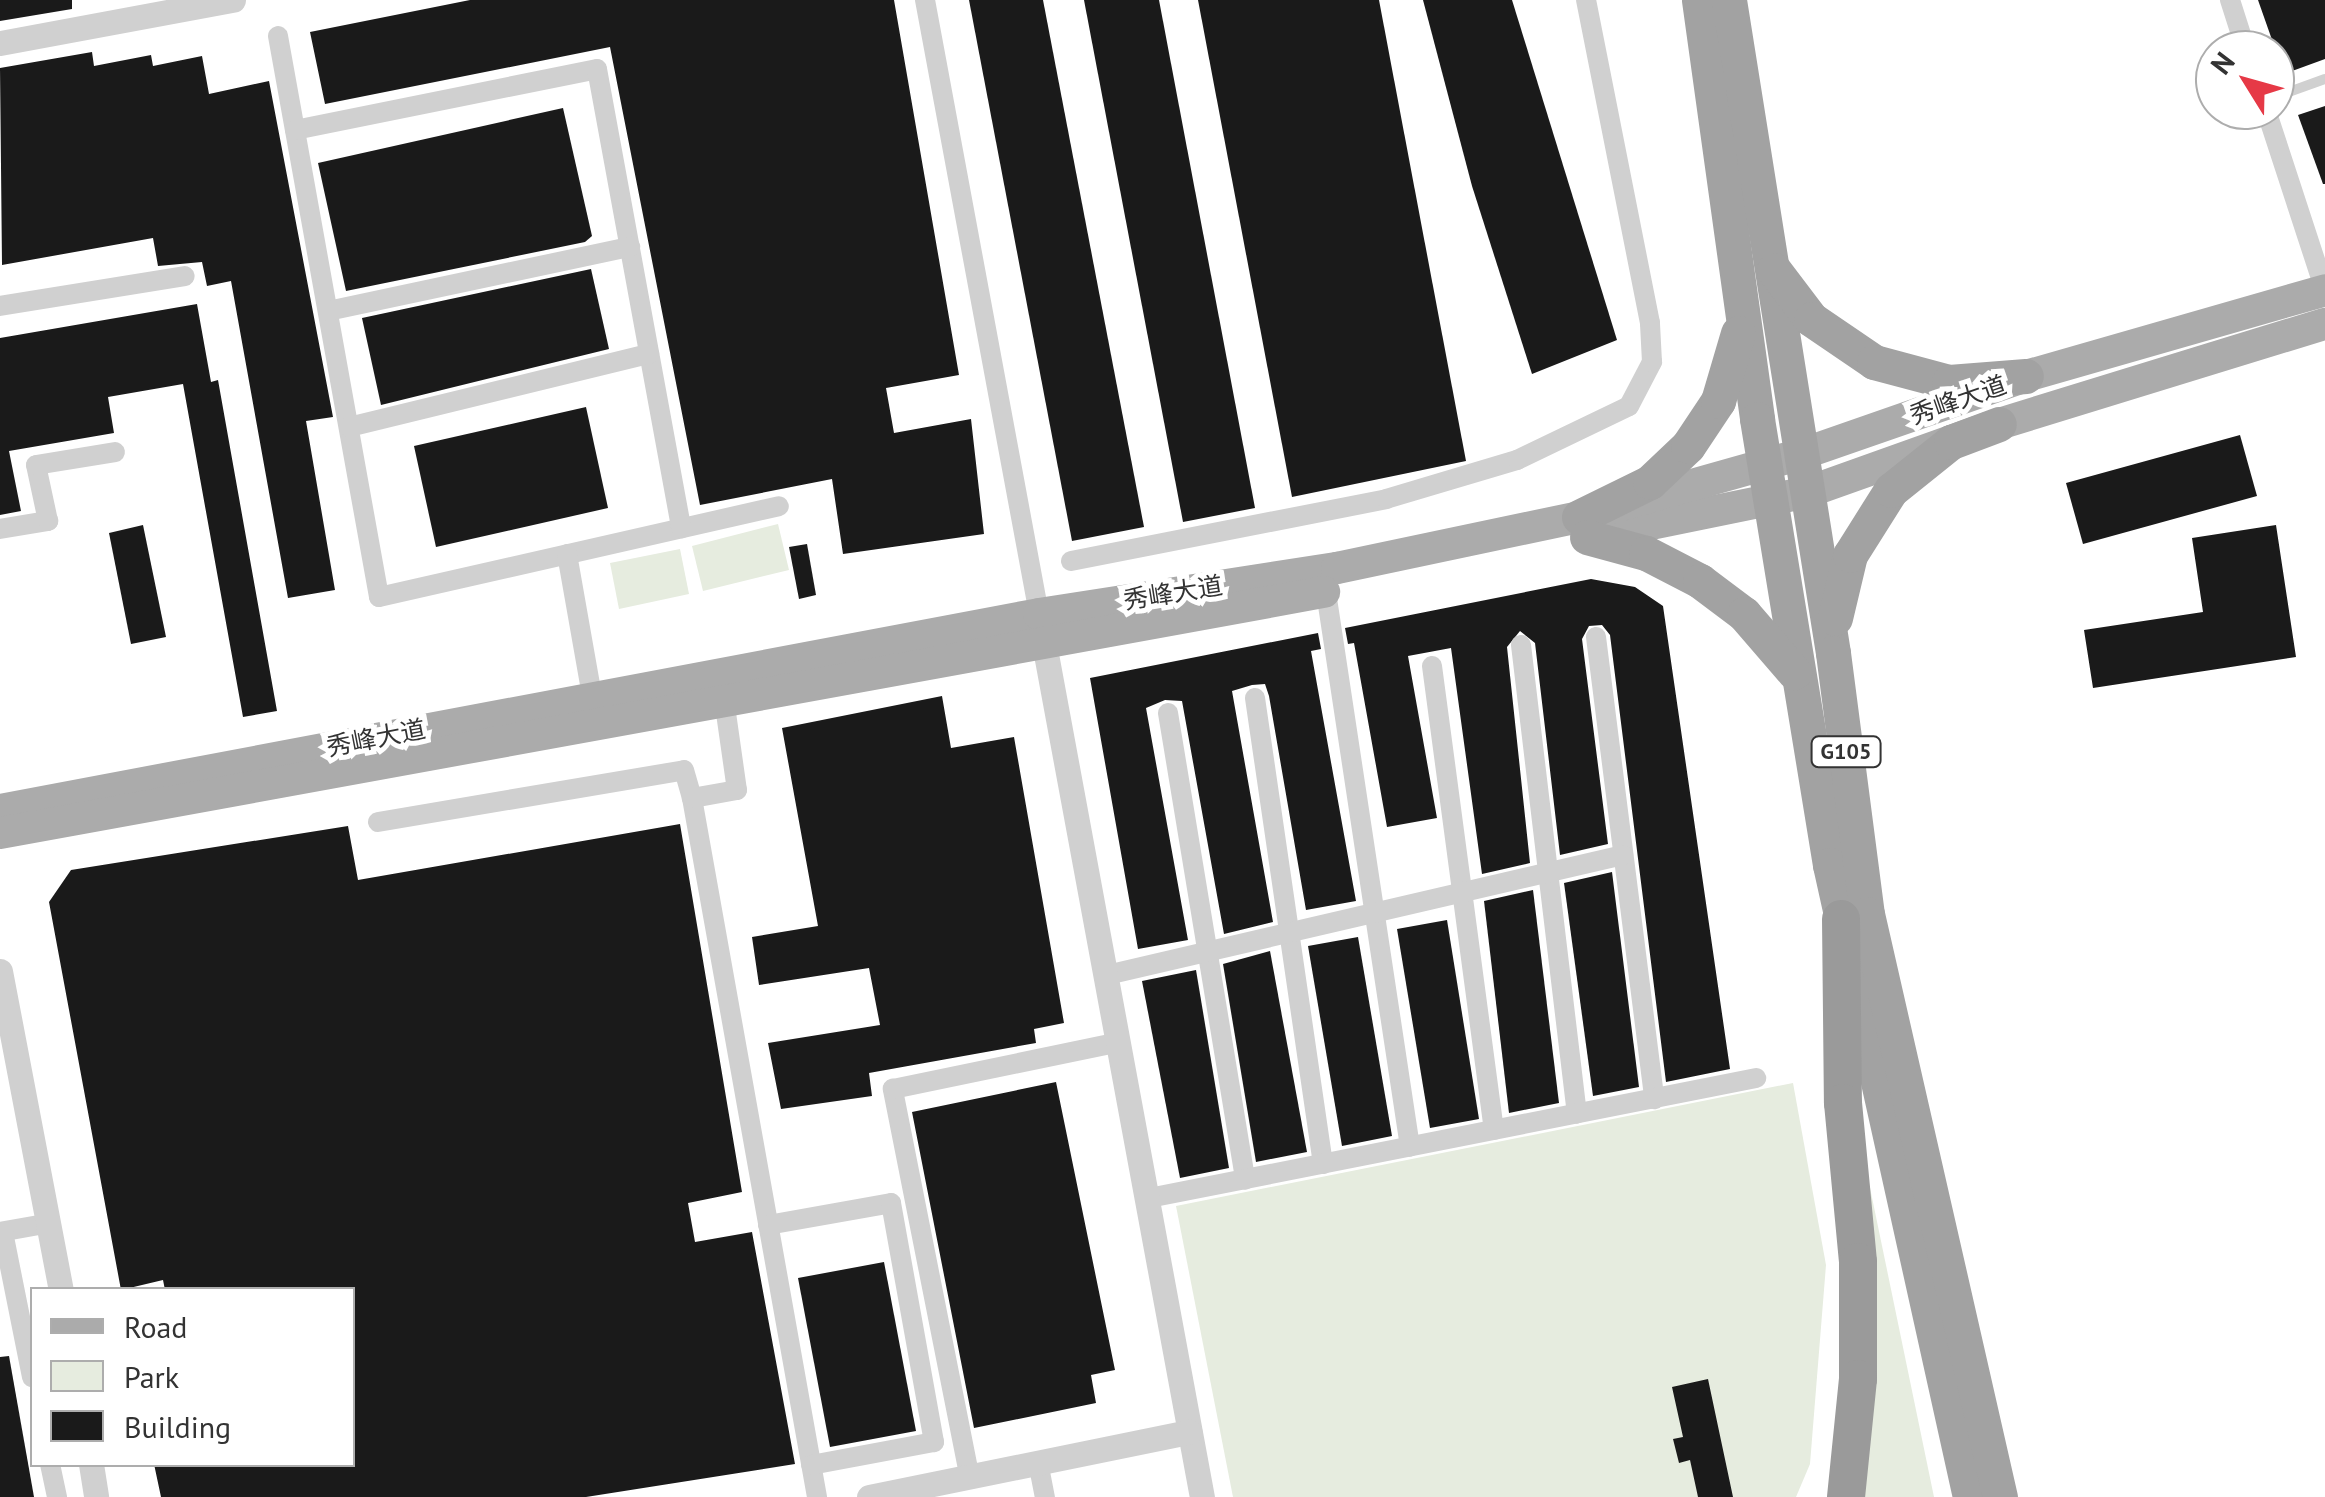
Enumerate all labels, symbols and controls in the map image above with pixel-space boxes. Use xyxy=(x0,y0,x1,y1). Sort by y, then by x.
north arrow xyxy=(2195,30,2295,130)
text: N xyxy=(2202,44,2243,81)
street label: 秀峰大道 xyxy=(1906,370,2010,430)
street label: 秀峰大道 xyxy=(1121,570,1225,616)
street label: 秀峰大道 xyxy=(324,714,428,762)
road number: G105 xyxy=(1808,735,1884,769)
legend xyxy=(30,1287,355,1467)
text: Road xyxy=(124,1307,188,1346)
text: Park xyxy=(124,1357,179,1396)
text: Building xyxy=(124,1407,231,1446)

